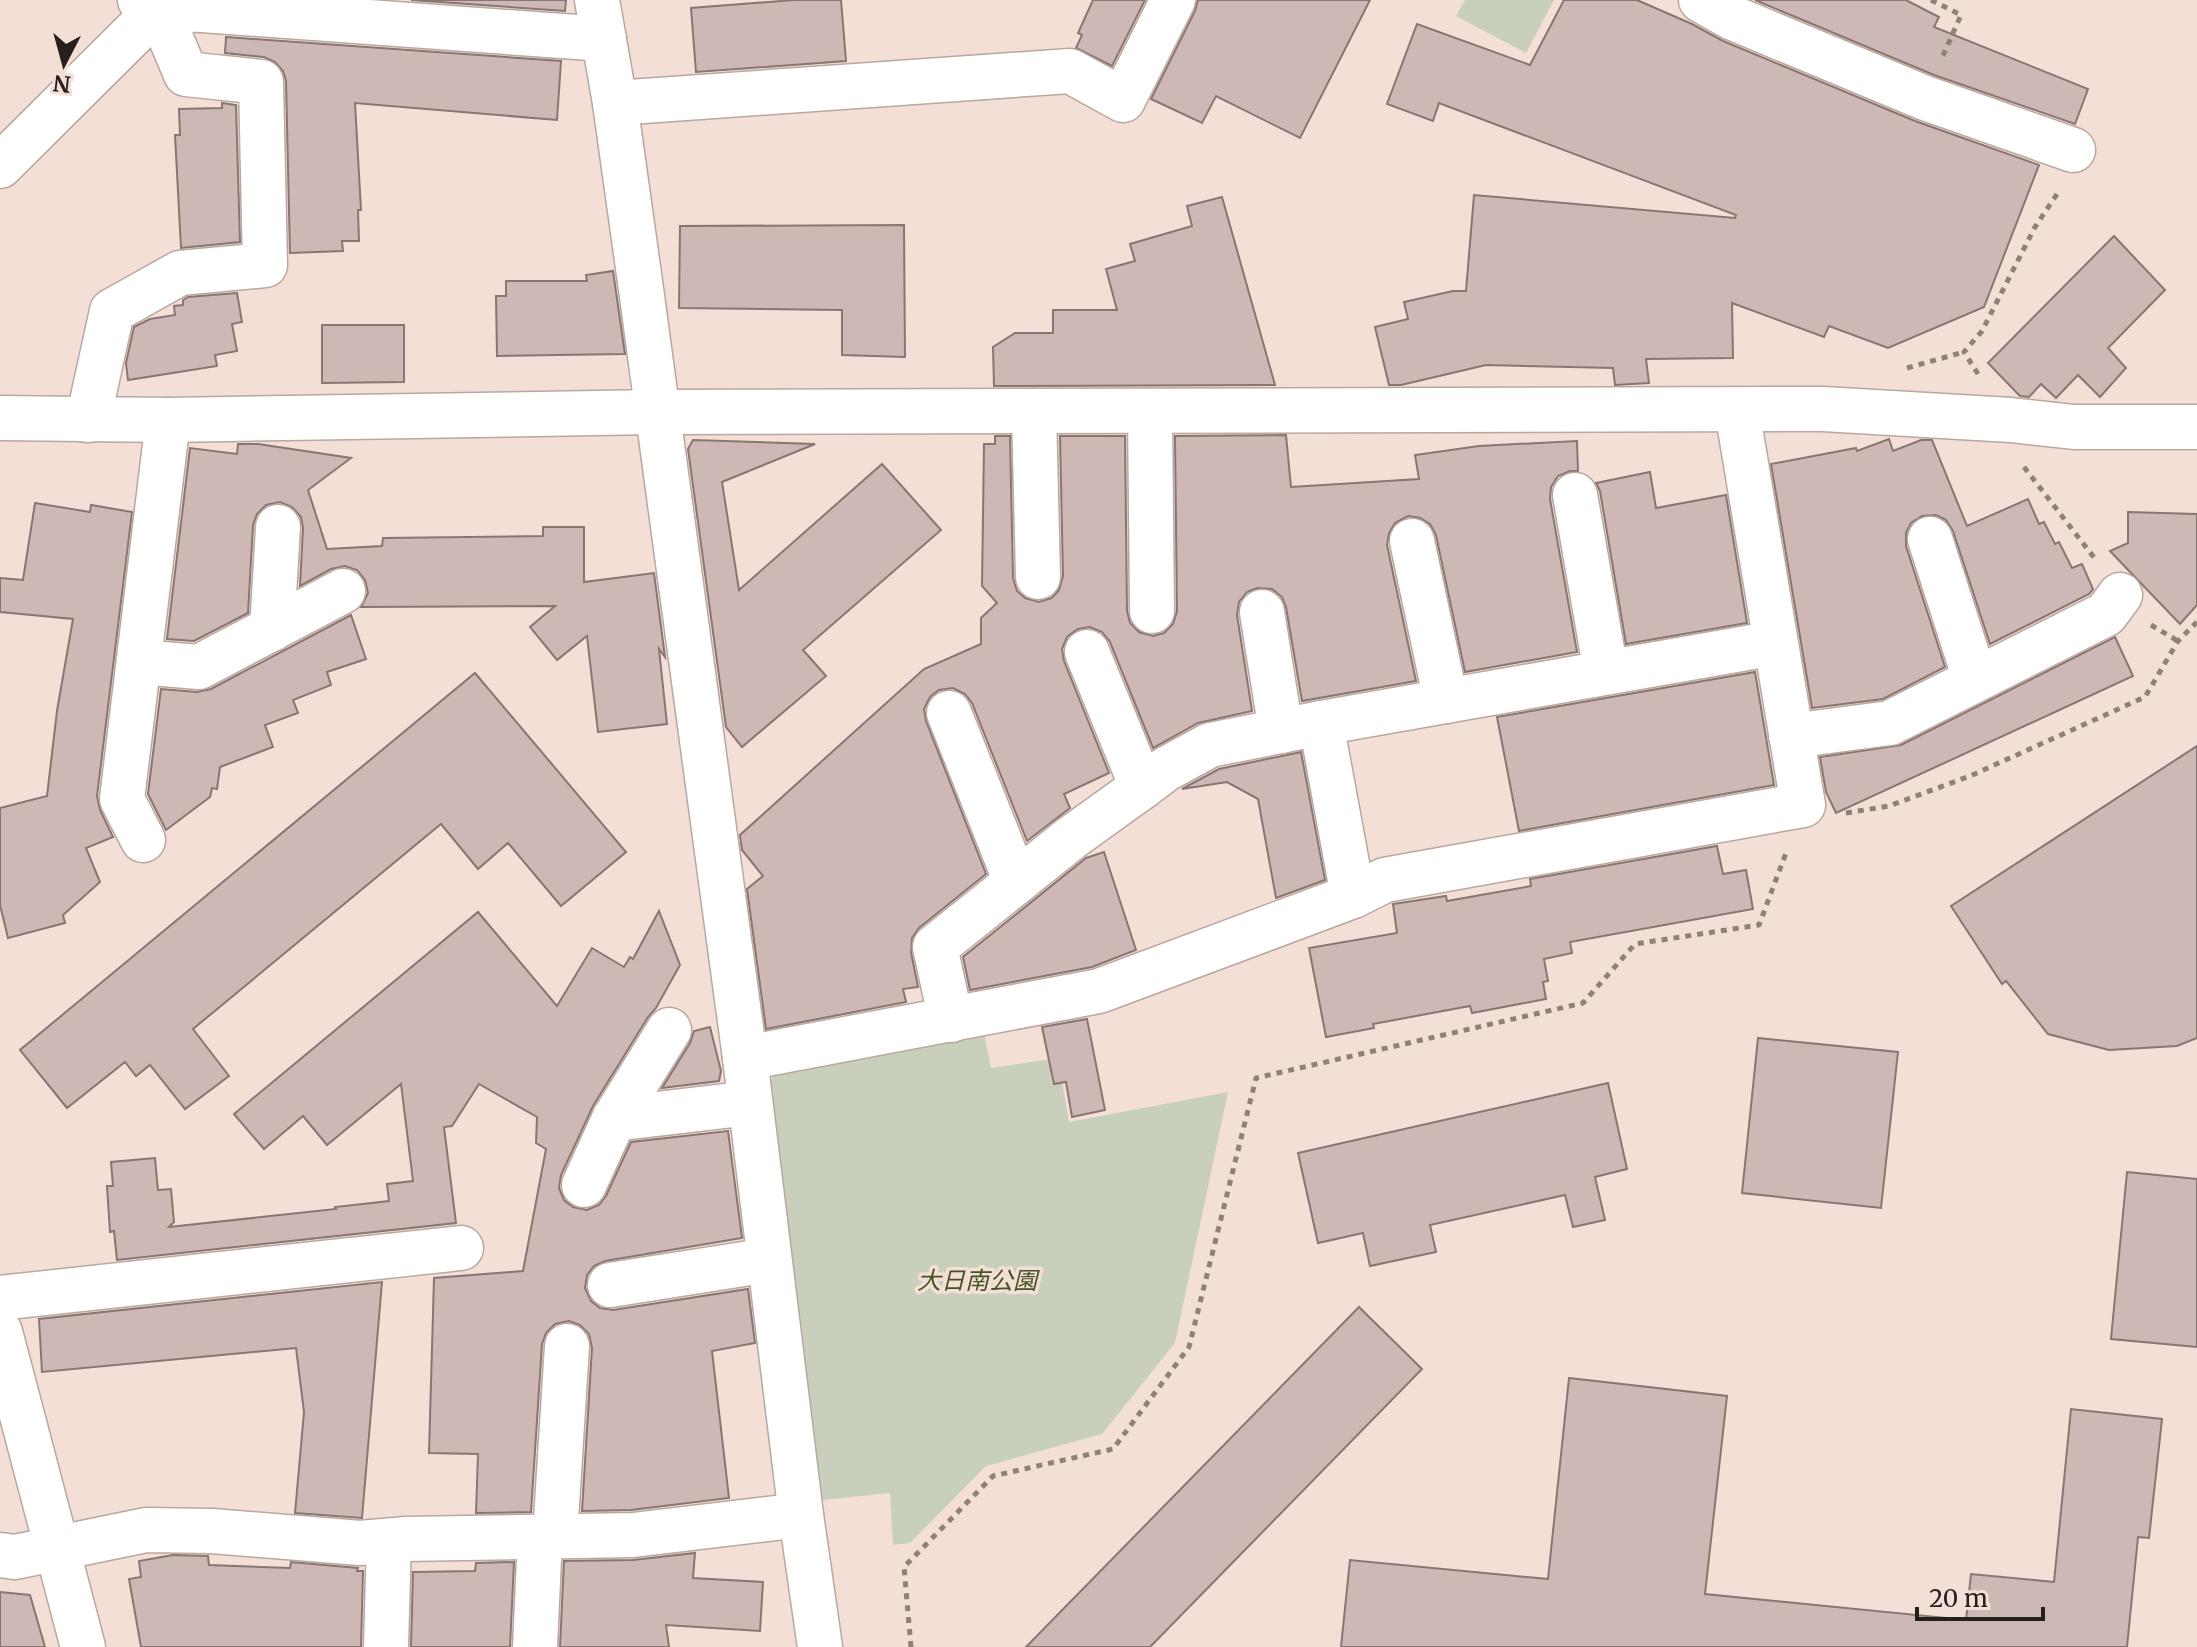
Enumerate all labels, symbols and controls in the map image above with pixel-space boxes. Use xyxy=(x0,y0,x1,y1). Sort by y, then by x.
north arrow xyxy=(24,24,104,104)
text: N xyxy=(51,69,72,99)
park label: 大日南公園 xyxy=(917,1265,1040,1296)
scale bar xyxy=(1917,1571,2043,1621)
text: 20 m xyxy=(1929,1583,1988,1614)

